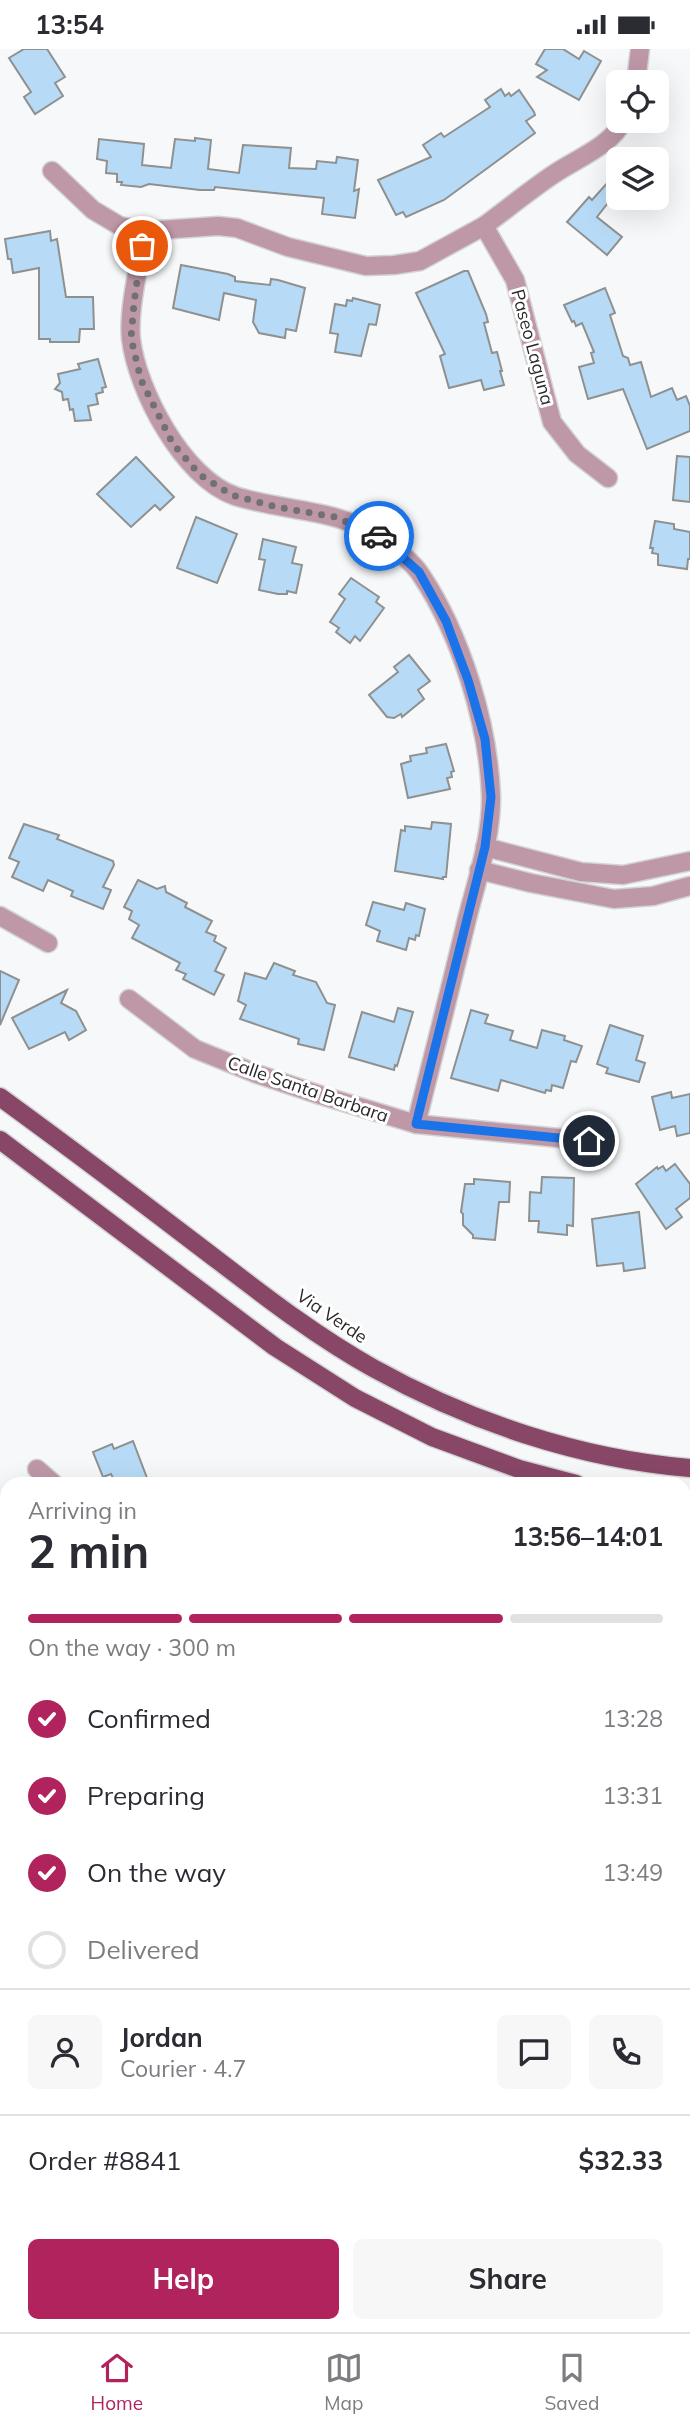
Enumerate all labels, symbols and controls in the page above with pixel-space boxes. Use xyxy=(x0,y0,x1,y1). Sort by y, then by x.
text: 13:54 xyxy=(35,8,104,41)
map controls xyxy=(606,70,669,210)
button: locate xyxy=(606,70,669,133)
button: layers xyxy=(606,147,669,210)
pin xyxy=(112,216,172,276)
icon: bag xyxy=(123,227,161,265)
street label: Paseo Laguna xyxy=(506,287,560,407)
courier xyxy=(344,501,414,571)
icon: car xyxy=(360,517,398,555)
street label: Calle Santa Barbara xyxy=(225,1051,391,1127)
pin xyxy=(559,1111,619,1171)
icon: home xyxy=(570,1122,608,1160)
street label: Via Verde xyxy=(292,1284,372,1348)
text: Arriving in xyxy=(28,1496,137,1525)
text: 13:56–14:01 xyxy=(512,1520,663,1553)
text: 2 min xyxy=(28,1522,149,1580)
text: On the way · 300 m xyxy=(28,1633,236,1662)
icon: check xyxy=(28,1700,66,1738)
text: Confirmed xyxy=(87,1702,211,1735)
text: 13:28 xyxy=(603,1704,663,1733)
icon: check xyxy=(28,1777,66,1815)
text: Preparing xyxy=(87,1779,205,1812)
text: 13:31 xyxy=(603,1781,663,1810)
icon: check xyxy=(28,1854,66,1892)
text: On the way xyxy=(87,1856,226,1889)
text: 13:49 xyxy=(603,1858,663,1887)
text: Delivered xyxy=(87,1933,200,1966)
button: person xyxy=(28,2015,102,2089)
button: chat xyxy=(497,2015,571,2089)
button: phone xyxy=(589,2015,663,2089)
text: Jordan xyxy=(120,2021,203,2054)
text: Courier · 4.7 xyxy=(120,2054,246,2083)
text: Order #8841 xyxy=(28,2144,181,2177)
text: $32.33 xyxy=(579,2144,663,2177)
button: Help xyxy=(28,2239,339,2319)
button: Share xyxy=(353,2239,663,2319)
tab: Home xyxy=(91,2349,143,2415)
tab: Map xyxy=(324,2349,363,2415)
tab: Saved xyxy=(545,2349,599,2415)

